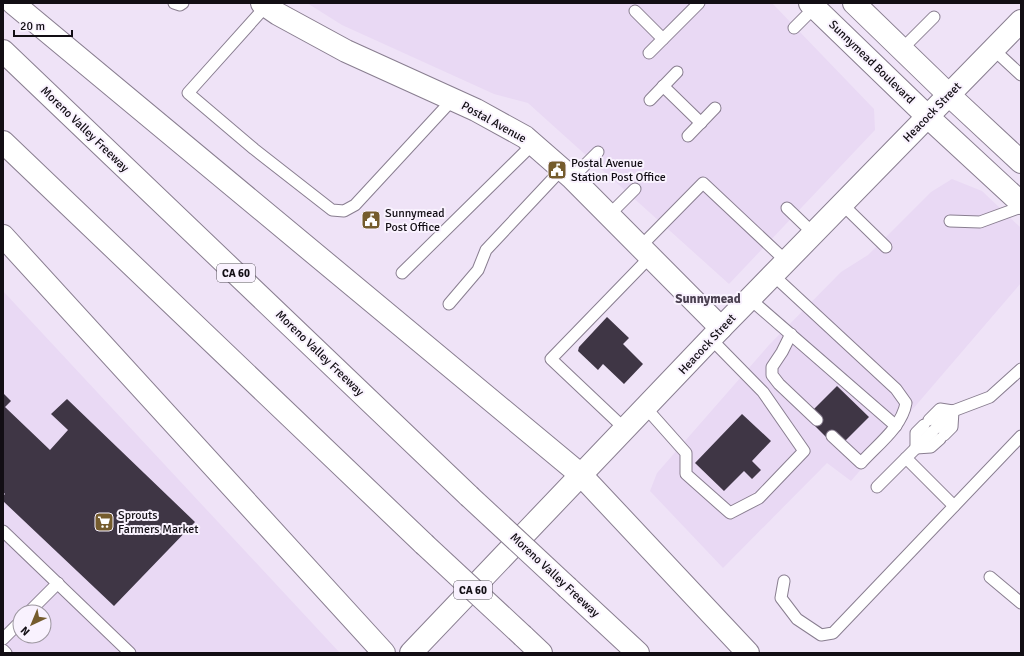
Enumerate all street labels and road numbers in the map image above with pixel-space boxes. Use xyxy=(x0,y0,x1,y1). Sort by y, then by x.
street label: Sunnymead Boulevard xyxy=(825,17,918,107)
street label: Heacock Street xyxy=(900,79,965,145)
street label: Moreno Valley Freeway xyxy=(37,83,132,176)
street label: Postal Avenue xyxy=(459,98,529,146)
road number: CA 60 xyxy=(217,264,255,282)
street label: Moreno Valley Freeway xyxy=(272,307,367,400)
street label: Heacock Street xyxy=(675,311,739,378)
street label: Moreno Valley Freeway xyxy=(507,530,603,621)
road number: CA 60 xyxy=(454,581,492,599)

